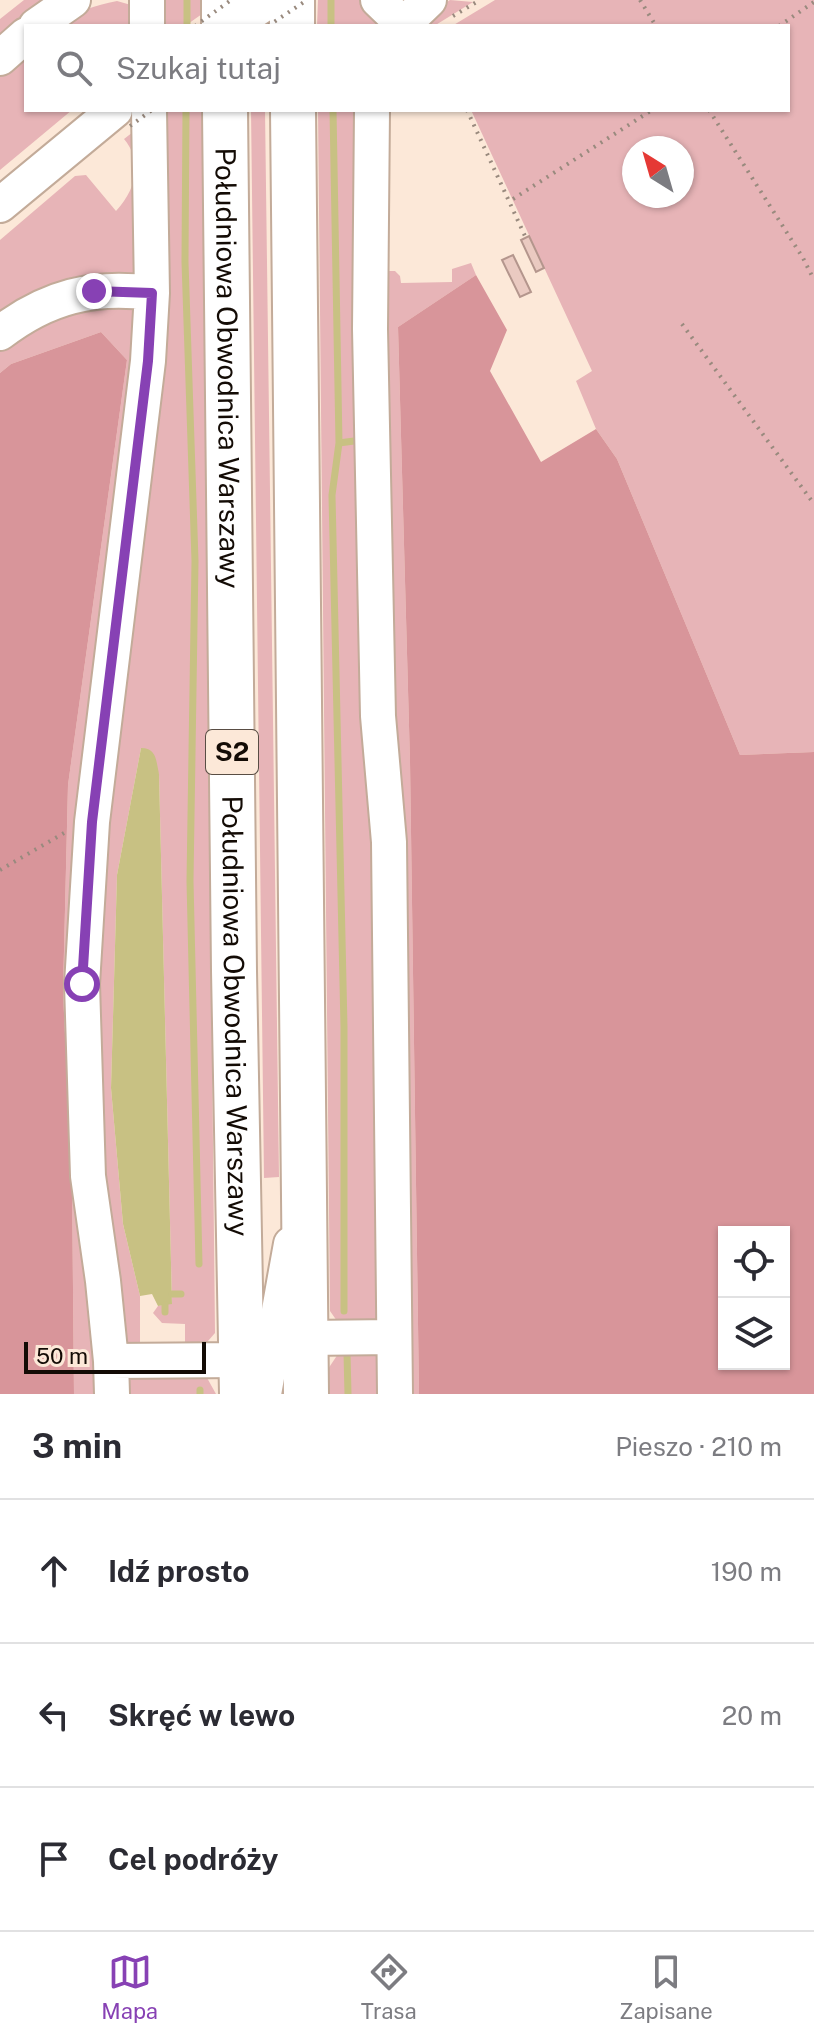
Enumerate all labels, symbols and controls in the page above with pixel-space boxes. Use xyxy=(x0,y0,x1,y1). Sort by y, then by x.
search box xyxy=(24,24,790,112)
icon: search xyxy=(52,46,96,90)
text: Szukaj tutaj xyxy=(116,50,281,86)
north arrow xyxy=(622,136,694,208)
street label: Południowa Obwodnica Warszawy xyxy=(209,147,247,589)
route end xyxy=(76,273,112,309)
road number: S2 xyxy=(206,730,258,774)
street label: Południowa Obwodnica Warszawy xyxy=(216,795,256,1237)
route start xyxy=(64,966,100,1002)
map controls xyxy=(718,1226,790,1370)
button: locate xyxy=(718,1226,790,1298)
button: layers xyxy=(718,1298,790,1370)
scale bar xyxy=(24,1338,206,1374)
text: 50 m xyxy=(36,1343,88,1369)
text: 3 min xyxy=(32,1426,122,1466)
text: Pieszo · 210 m xyxy=(615,1431,782,1462)
icon: ahead xyxy=(32,1549,76,1593)
text: Idź prosto xyxy=(108,1553,249,1589)
text: 190 m xyxy=(711,1556,782,1587)
icon: left xyxy=(32,1693,76,1737)
text: Skręć w lewo xyxy=(108,1697,295,1733)
text: 20 m xyxy=(722,1700,782,1731)
icon: arrive xyxy=(32,1837,76,1881)
text: Cel podróży xyxy=(108,1841,278,1877)
tab: Mapa xyxy=(101,1950,158,2024)
tab: Trasa xyxy=(361,1950,417,2024)
tab: Zapisane xyxy=(619,1950,713,2024)

